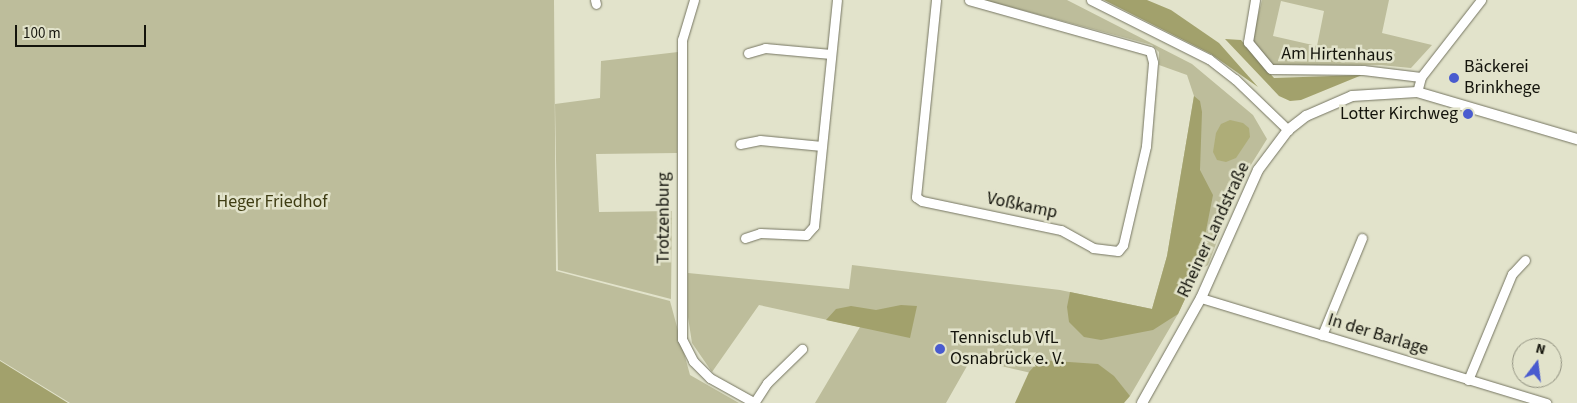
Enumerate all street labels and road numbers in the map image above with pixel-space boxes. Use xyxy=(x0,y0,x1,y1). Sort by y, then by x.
street label: Am Hirtenhaus xyxy=(1281,43,1393,67)
street label: Rheiner Landstraße xyxy=(1173,159,1255,301)
street label: Trotzenburg xyxy=(653,172,675,264)
street label: Voßkamp xyxy=(985,188,1059,224)
street label: In der Barlage xyxy=(1325,309,1431,361)

